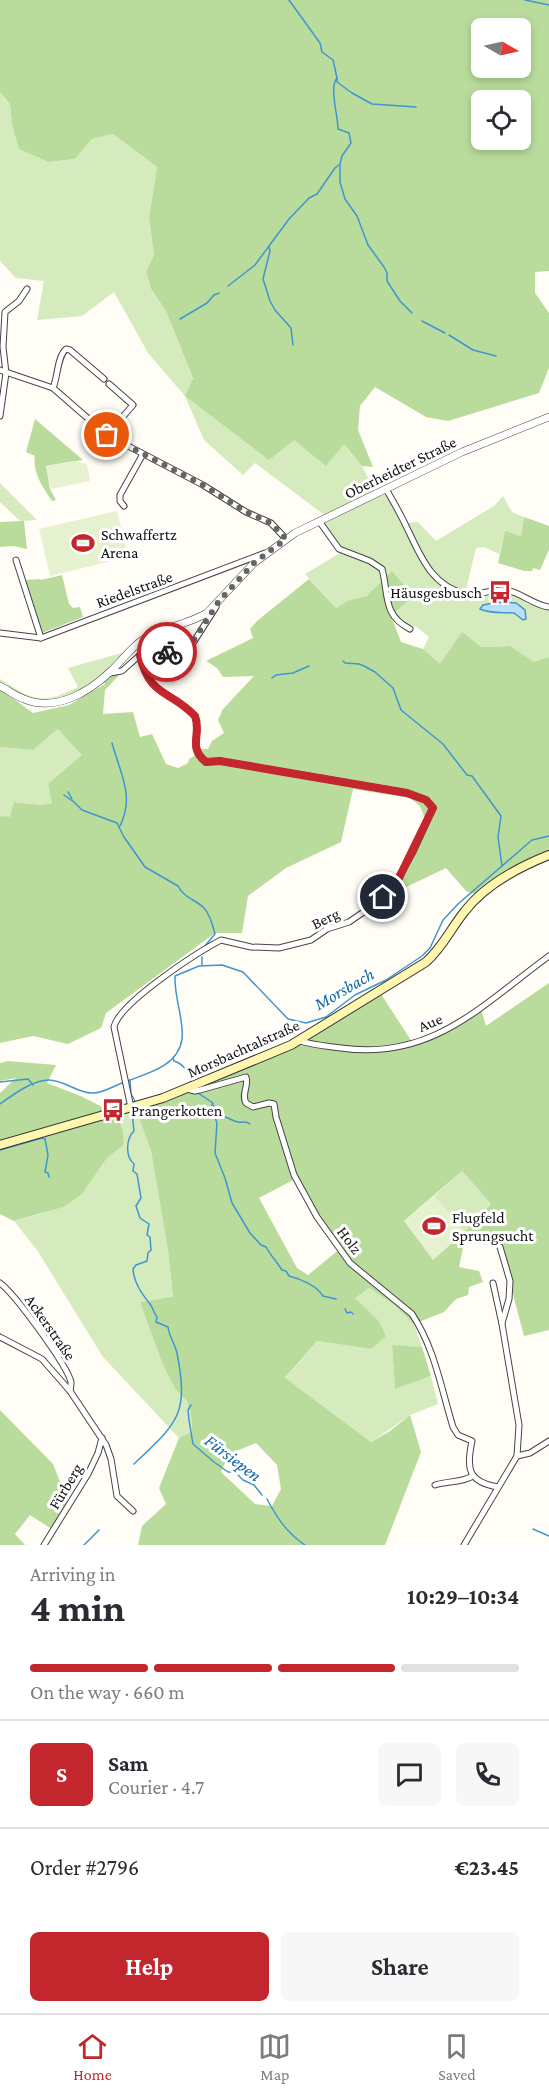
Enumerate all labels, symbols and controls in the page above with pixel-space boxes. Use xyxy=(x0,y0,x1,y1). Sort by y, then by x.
north arrow xyxy=(471,18,531,78)
map controls xyxy=(471,18,531,150)
button: locate xyxy=(471,90,531,150)
pin xyxy=(81,409,132,460)
icon: bag xyxy=(90,418,123,451)
street label: Oberheidter Straße xyxy=(342,433,459,502)
place label: Schwaffertz Arena xyxy=(101,526,177,561)
sports icon: Schwaffertz Arena xyxy=(70,530,96,556)
street label: Riedelstraße xyxy=(94,568,175,611)
bus stop icon: Häusgesbusch xyxy=(487,579,513,605)
place label: Häusgesbusch xyxy=(390,584,482,602)
courier xyxy=(137,622,197,682)
icon: bike xyxy=(151,636,184,669)
pin xyxy=(357,871,408,922)
icon: home xyxy=(366,880,399,913)
street label: Berg xyxy=(308,904,343,933)
water label: Morsbach xyxy=(310,964,378,1015)
street label: Aue xyxy=(416,1010,445,1035)
street label: Morsbachtalstraße xyxy=(185,1016,302,1081)
bus stop icon: Prangerkotten xyxy=(100,1097,126,1123)
place label: Prangerkotten xyxy=(131,1102,223,1120)
place label: Flugfeld Sprungsucht xyxy=(452,1209,534,1245)
sports icon: Flugfeld Sprungsucht xyxy=(421,1213,447,1239)
street label: Holz xyxy=(334,1223,365,1257)
street label: Ackerstraße xyxy=(22,1291,79,1363)
water label: Fürsiepen xyxy=(201,1430,265,1486)
street label: Fürberg xyxy=(45,1460,87,1513)
text: Arriving in xyxy=(30,1563,115,1585)
text: 10:29–10:34 xyxy=(407,1584,519,1609)
text: 4 min xyxy=(30,1586,125,1629)
text: On the way · 660 m xyxy=(30,1681,185,1703)
button: chat xyxy=(378,1743,441,1806)
button: phone xyxy=(456,1743,519,1806)
text: Sam xyxy=(108,1751,148,1776)
text: S xyxy=(56,1762,67,1787)
text: Courier · 4.7 xyxy=(108,1776,204,1798)
text: Order #2796 xyxy=(30,1855,139,1880)
text: €23.45 xyxy=(454,1855,519,1880)
button: Help xyxy=(30,1932,269,2001)
button: Share xyxy=(281,1932,519,2001)
tab: Home xyxy=(73,2030,112,2083)
tab: Map xyxy=(258,2030,291,2083)
tab: Saved xyxy=(438,2030,476,2083)

